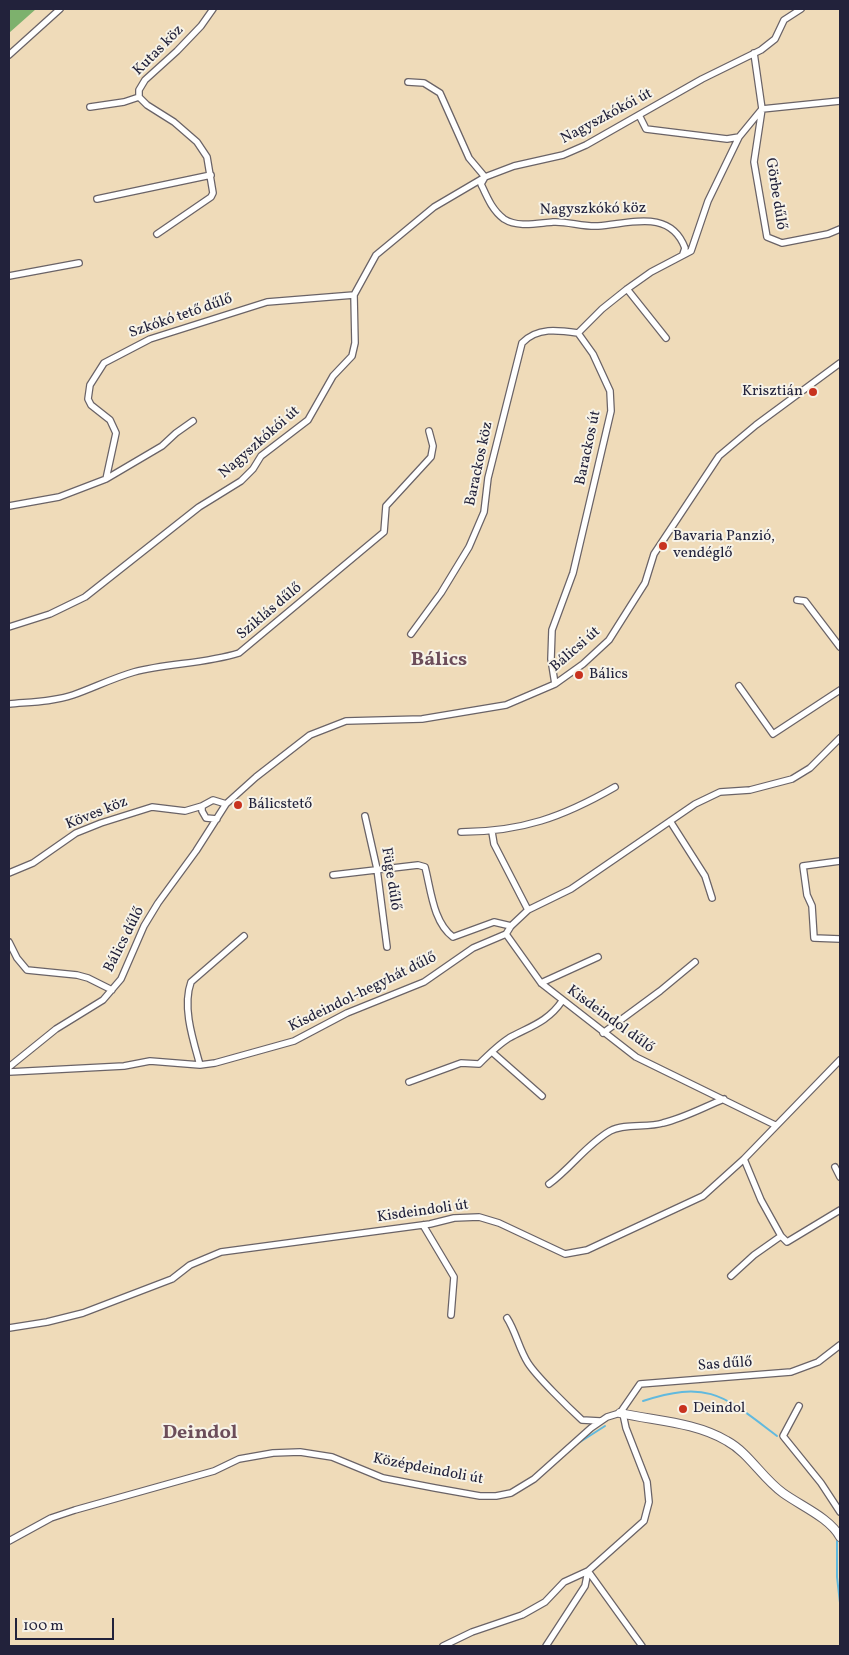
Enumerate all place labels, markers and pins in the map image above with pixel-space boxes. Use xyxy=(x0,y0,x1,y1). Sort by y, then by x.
place label: Krisztián xyxy=(742,383,803,401)
marker: Krisztián xyxy=(807,386,819,398)
place label: Bavaria Panzió, vendéglő xyxy=(673,528,775,563)
marker: Bavaria Panzió, vendéglő xyxy=(657,540,669,552)
place label: Bálics xyxy=(589,666,628,684)
marker: Bálics xyxy=(573,669,585,681)
place label: Bálicstető xyxy=(248,796,312,814)
marker: Bálicstető xyxy=(232,799,244,811)
place label: Deindol xyxy=(693,1400,745,1418)
marker: Deindol xyxy=(677,1403,689,1415)

